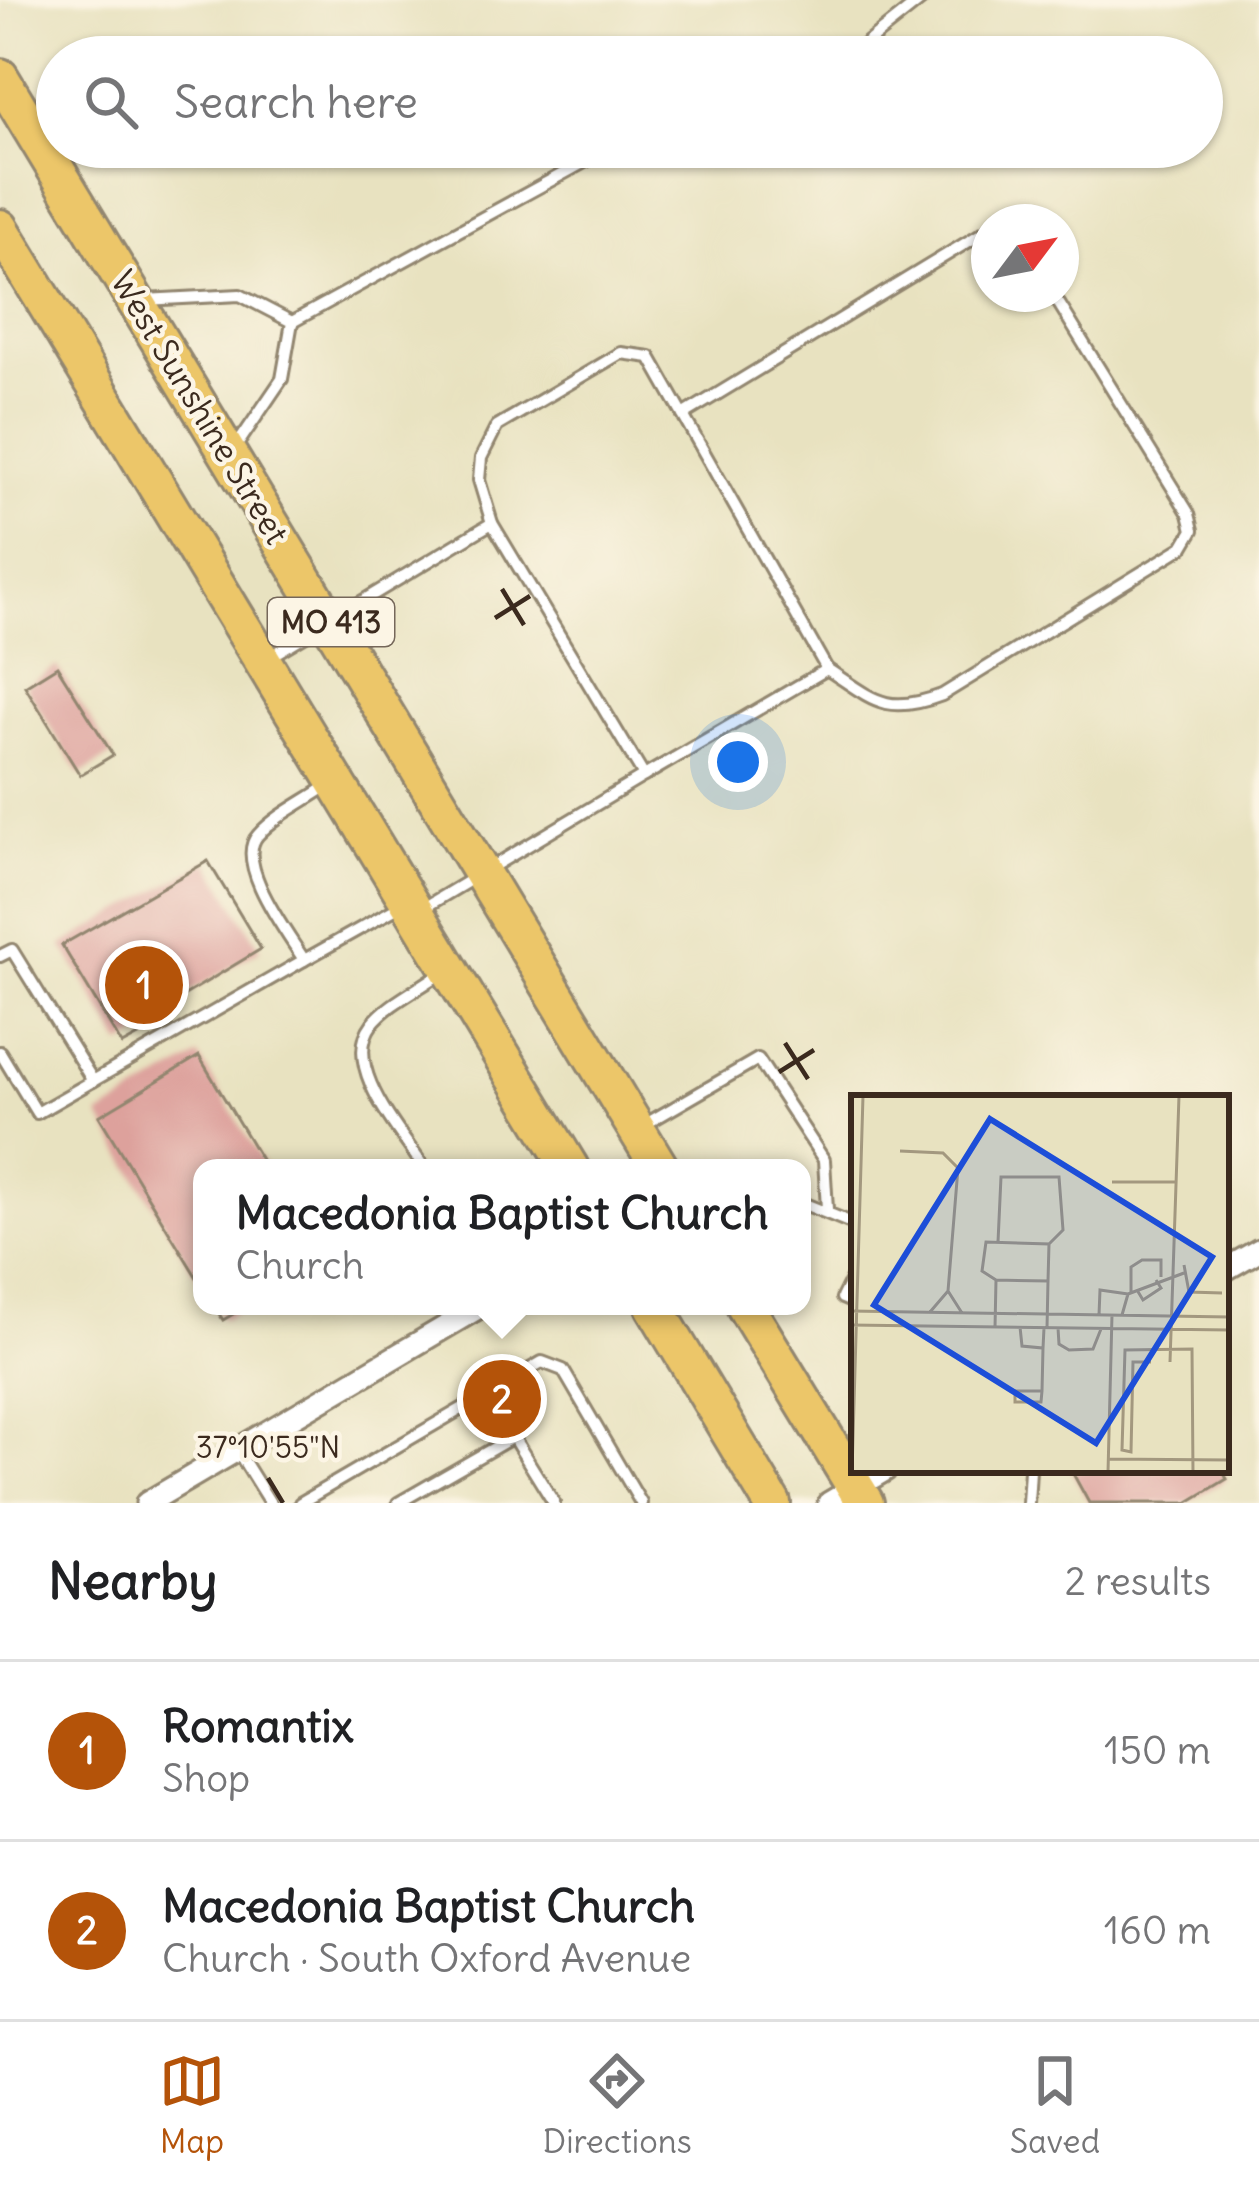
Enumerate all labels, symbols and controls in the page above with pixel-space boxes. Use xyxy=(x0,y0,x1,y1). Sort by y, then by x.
search box xyxy=(36,36,1223,168)
icon: search xyxy=(78,69,144,135)
text: Search here xyxy=(174,74,418,130)
north arrow xyxy=(971,204,1079,312)
street label: West Sunshine Street xyxy=(102,263,298,551)
road number: MO 413 xyxy=(268,598,394,646)
your location xyxy=(708,732,768,792)
pin: 1 xyxy=(105,940,183,1030)
inset map xyxy=(851,1095,1229,1473)
popup xyxy=(193,1159,811,1315)
text: Macedonia Baptist Church xyxy=(236,1185,768,1241)
text: Church xyxy=(236,1241,364,1290)
pin: 2 xyxy=(463,1354,541,1444)
text: 37°10'55"N xyxy=(196,1428,340,1466)
text: Nearby xyxy=(48,1549,217,1613)
text: 2 results xyxy=(1064,1557,1211,1606)
text: Romantix xyxy=(162,1698,354,1754)
text: 1 xyxy=(79,1726,95,1775)
text: 150 m xyxy=(1104,1726,1211,1775)
text: Shop xyxy=(162,1754,250,1803)
text: Macedonia Baptist Church xyxy=(162,1878,695,1934)
text: 2 xyxy=(76,1906,98,1955)
text: 160 m xyxy=(1104,1906,1211,1955)
text: Church · South Oxford Avenue xyxy=(162,1934,691,1983)
tab: Map xyxy=(159,2048,225,2162)
tab: Directions xyxy=(543,2048,692,2162)
tab: Saved xyxy=(1010,2048,1100,2162)

